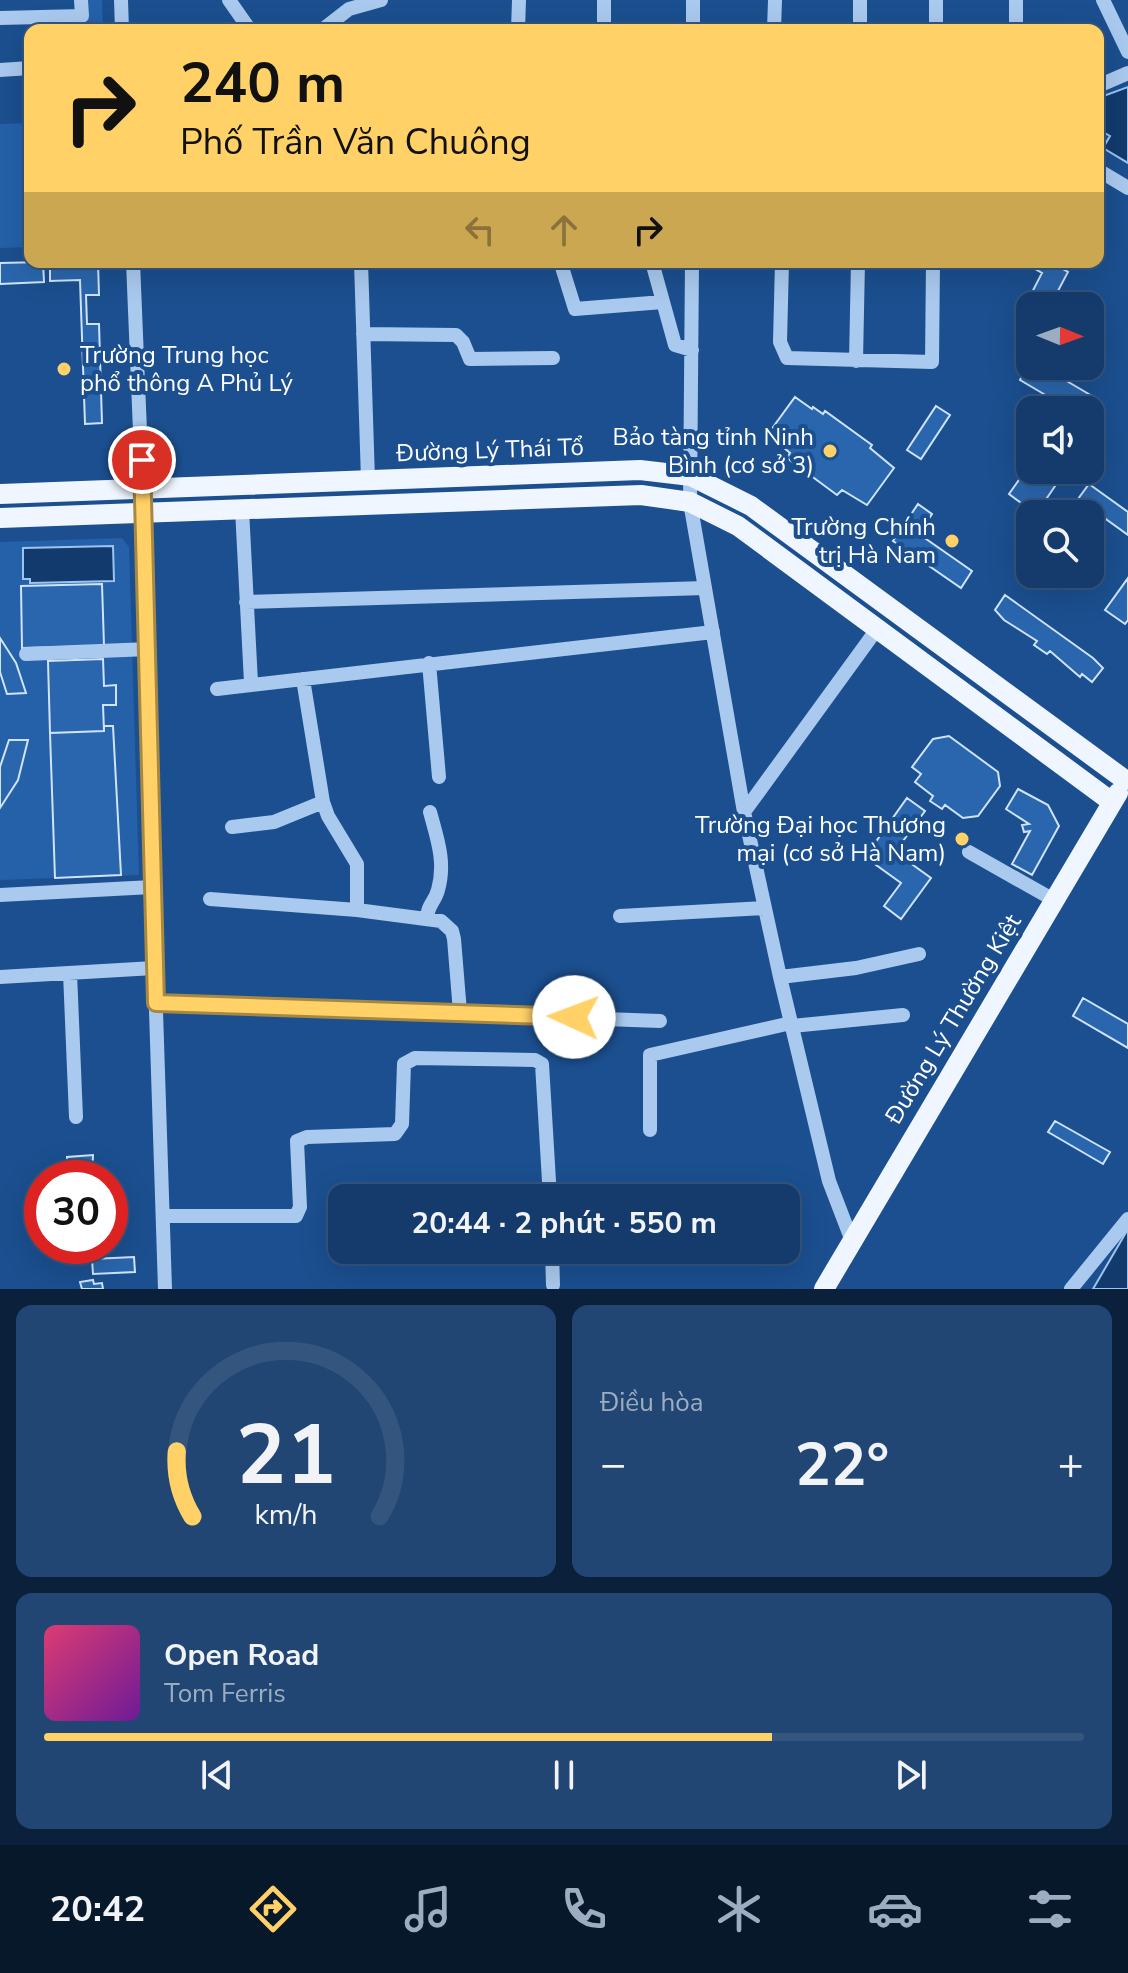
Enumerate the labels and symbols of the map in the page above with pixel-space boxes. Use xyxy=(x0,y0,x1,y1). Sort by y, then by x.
north arrow xyxy=(1016,292,1104,380)
place label: Trường Trung học phổ thông A Phủ Lý xyxy=(80,339,294,399)
marker: Trường Trung học phổ thông A Phủ Lý xyxy=(55,360,73,378)
place label: Bảo tàng tỉnh Ninh Bình (cơ sở 3) xyxy=(613,421,814,481)
pin xyxy=(108,426,176,494)
street label: Đường Lý Thái Tổ xyxy=(395,431,584,469)
marker: Bảo tàng tỉnh Ninh Bình (cơ sở 3) xyxy=(821,442,839,460)
place label: Trường Chính trị Hà Nam xyxy=(792,511,936,571)
marker: Trường Chính trị Hà Nam xyxy=(943,532,961,550)
place label: Trường Đại học Thương mại (cơ sở Hà Nam) xyxy=(695,809,946,869)
marker: Trường Đại học Thương mại (cơ sở Hà Nam) xyxy=(953,830,971,848)
street label: Đường Lý Thường Kiệt xyxy=(877,908,1029,1131)
position arrow xyxy=(532,975,616,1059)
speed limit sign: 30 xyxy=(24,1160,128,1264)

